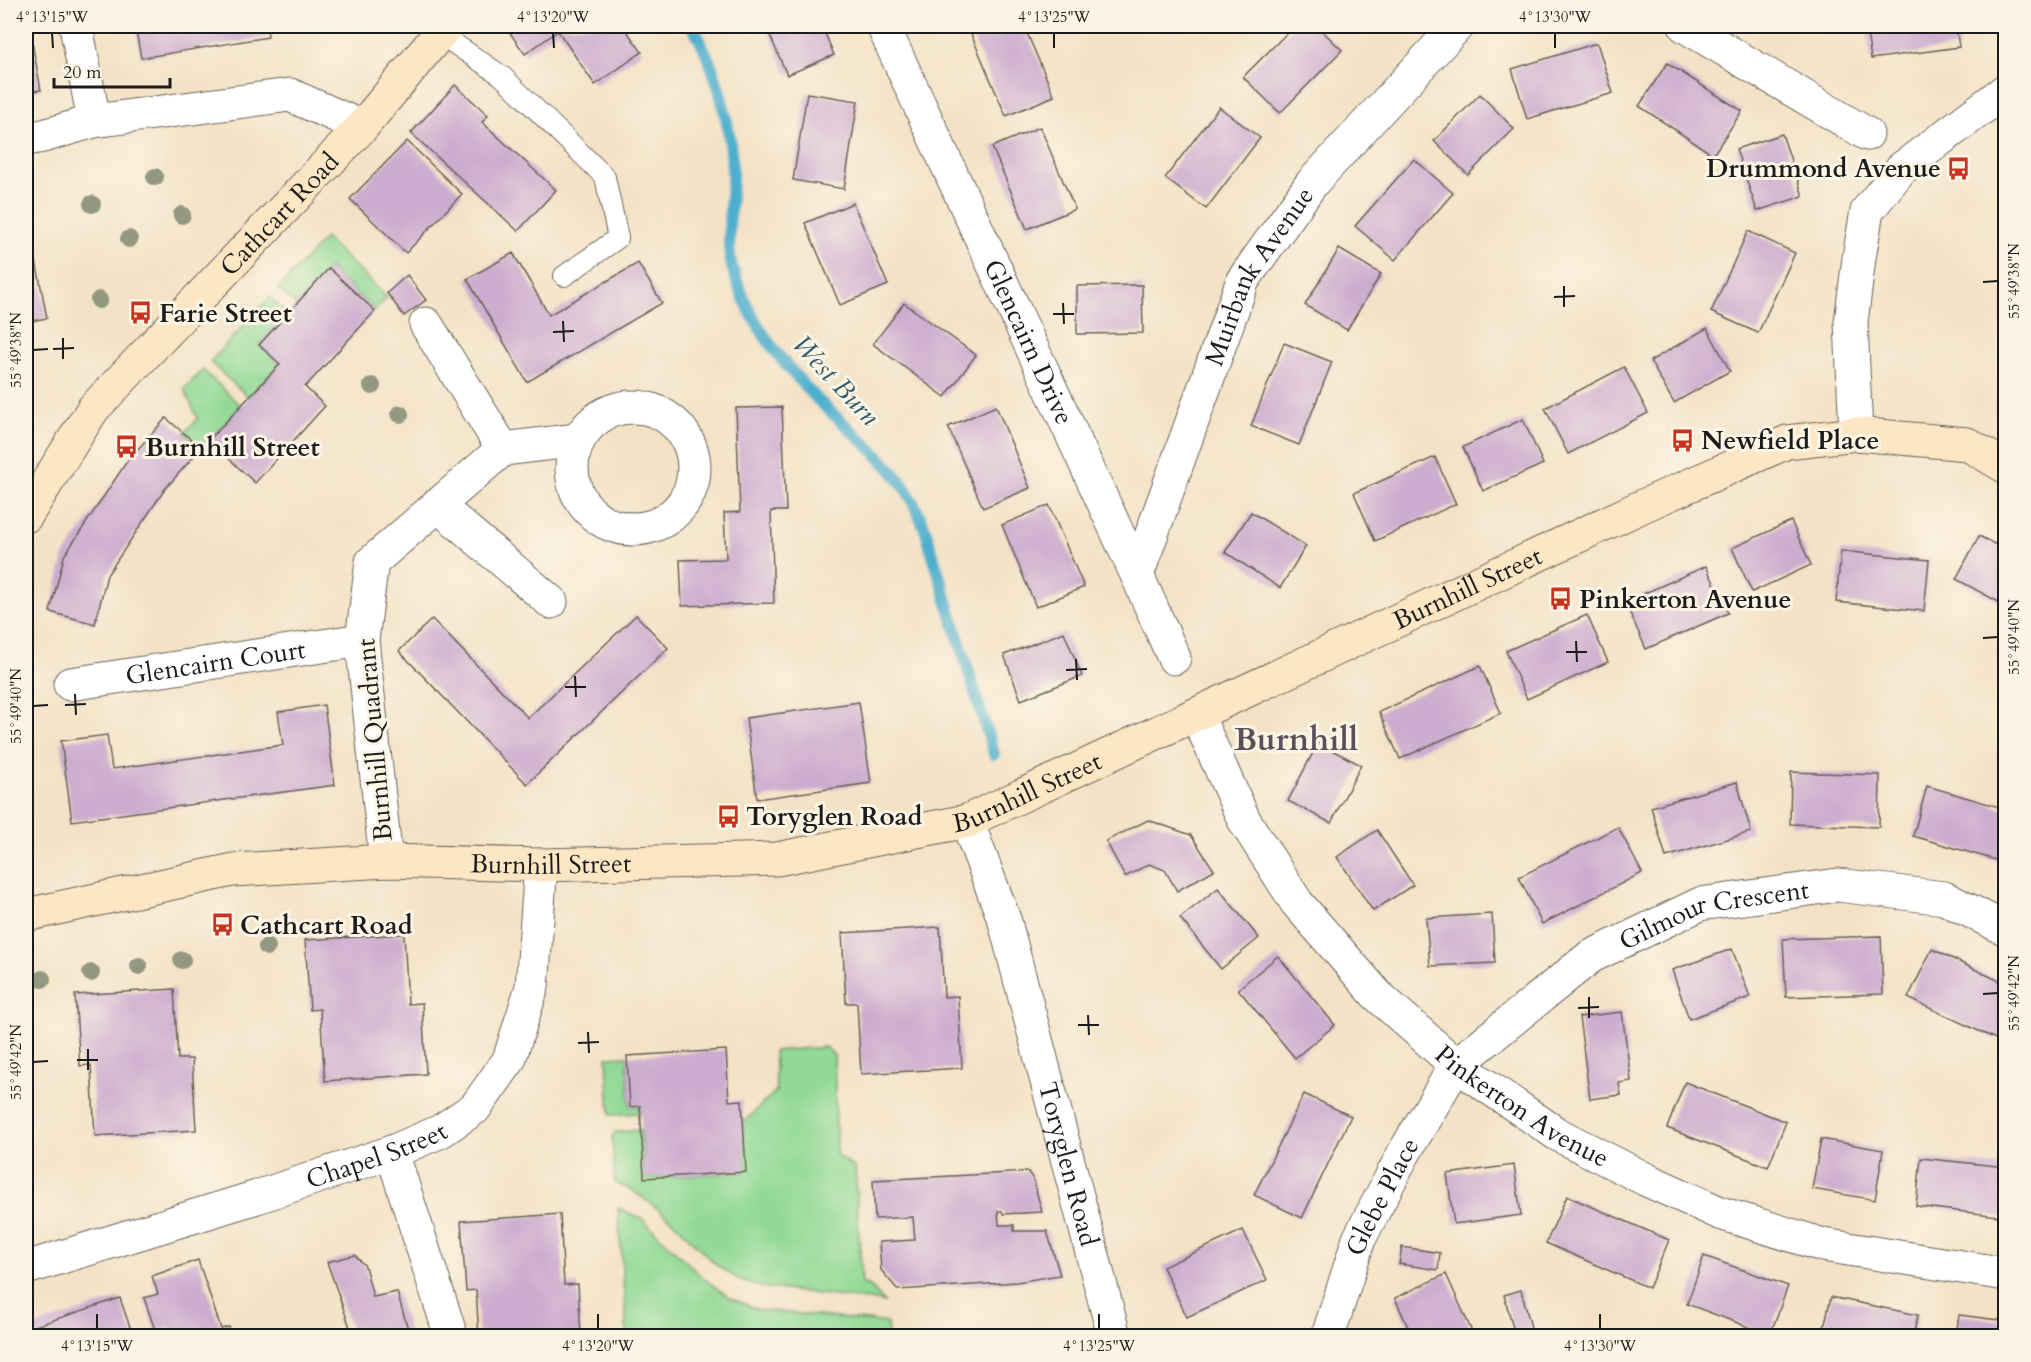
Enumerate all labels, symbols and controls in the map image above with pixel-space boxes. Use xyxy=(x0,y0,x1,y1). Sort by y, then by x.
text: 4°13'15"W xyxy=(16,7,89,27)
text: 4°13'20"W xyxy=(517,7,590,27)
text: 4°13'25"W xyxy=(1018,7,1091,27)
text: 4°13'30"W xyxy=(1519,7,1592,27)
scale bar xyxy=(54,51,170,89)
text: 20 m xyxy=(63,60,102,85)
street label: Cathcart Road xyxy=(212,145,347,284)
place label: Drummond Avenue xyxy=(1706,151,1941,186)
bus stop icon: Drummond Avenue xyxy=(1946,155,1972,181)
street label: Muirbank Avenue xyxy=(1197,180,1322,371)
text: 55°49'38"N xyxy=(2004,243,2024,319)
street label: Glencairn Drive xyxy=(975,254,1082,430)
place label: Farie Street xyxy=(159,296,292,331)
bus stop icon: Farie Street xyxy=(128,300,154,326)
text: 55°49'38"N xyxy=(6,312,26,388)
water label: West Burn xyxy=(784,327,887,434)
place label: Newfield Place xyxy=(1701,423,1879,458)
bus stop icon: Newfield Place xyxy=(1670,427,1696,453)
place label: Burnhill Street xyxy=(145,430,320,465)
bus stop icon: Burnhill Street xyxy=(114,434,140,460)
street label: Burnhill Street xyxy=(1387,538,1548,638)
place label: Pinkerton Avenue xyxy=(1579,582,1791,617)
bus stop icon: Pinkerton Avenue xyxy=(1548,586,1574,612)
text: 55°49'40"N xyxy=(2004,599,2024,675)
street label: Glencairn Court xyxy=(123,632,308,693)
street label: Burnhill Quadrant xyxy=(348,637,401,843)
text: 55°49'40"N xyxy=(6,668,26,744)
district label: Burnhill xyxy=(1234,718,1358,762)
street label: Burnhill Street xyxy=(950,744,1107,841)
place label: Toryglen Road xyxy=(746,799,923,834)
bus stop icon: Toryglen Road xyxy=(715,803,741,829)
street label: Burnhill Street xyxy=(470,846,632,883)
street label: Gilmour Crescent xyxy=(1613,872,1811,959)
place label: Cathcart Road xyxy=(240,908,413,943)
bus stop icon: Cathcart Road xyxy=(209,912,235,938)
text: 55°49'42"N xyxy=(2004,955,2024,1031)
text: 55°49'42"N xyxy=(6,1024,26,1100)
street label: Pinkerton Avenue xyxy=(1427,1037,1615,1176)
street label: Toryglen Road xyxy=(1030,1078,1107,1250)
street label: Chapel Street xyxy=(302,1114,455,1197)
street label: Glebe Place xyxy=(1338,1131,1427,1260)
text: 4°13'15"W xyxy=(61,1336,134,1356)
text: 4°13'20"W xyxy=(562,1336,635,1356)
text: 4°13'25"W xyxy=(1063,1336,1136,1356)
text: 4°13'30"W xyxy=(1564,1336,1637,1356)

